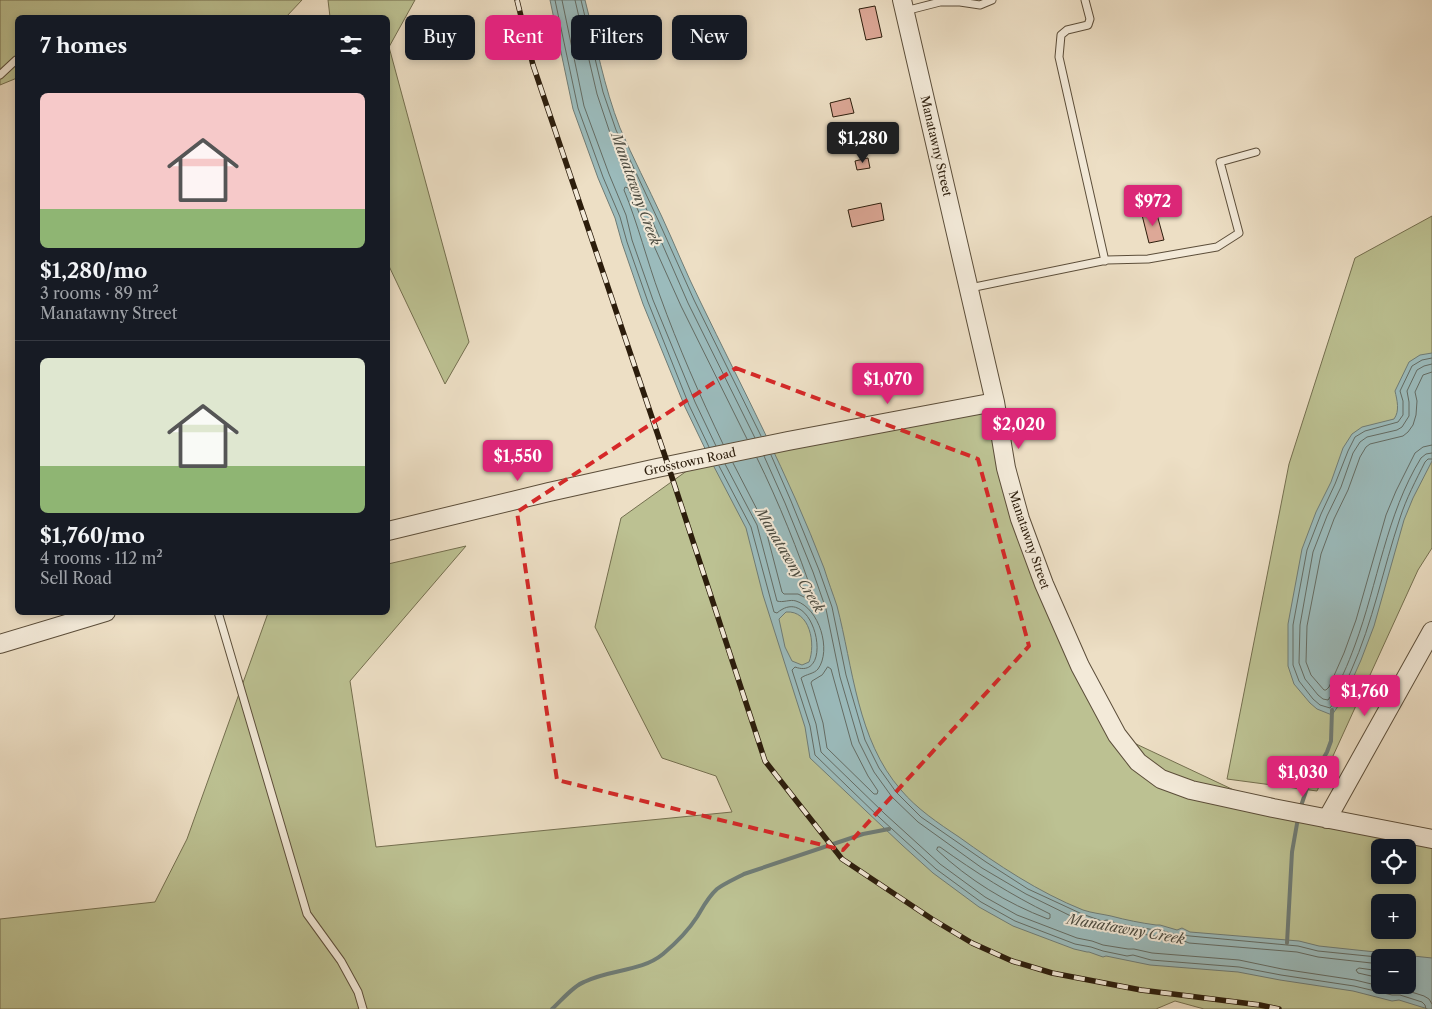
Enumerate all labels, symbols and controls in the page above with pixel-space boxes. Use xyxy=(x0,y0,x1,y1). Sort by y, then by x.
chip: Buy xyxy=(405,15,475,60)
chip: Rent xyxy=(485,15,561,60)
chip: Filters xyxy=(571,15,662,60)
chip: New xyxy=(672,15,747,60)
icon: filters xyxy=(337,31,365,59)
text: 7 homes xyxy=(40,33,127,58)
street label: Manatawny Street xyxy=(918,94,956,199)
pin: $1,280 xyxy=(822,121,904,164)
icon: home xyxy=(158,125,248,215)
water label: Manatawny Creek xyxy=(606,128,665,249)
text: $1,280 xyxy=(838,128,888,148)
pin: $972 xyxy=(1123,184,1183,227)
text: $972 xyxy=(1135,191,1171,211)
text: $1,280/mo xyxy=(40,258,147,283)
text: 3 rooms · 89 m² xyxy=(40,283,159,303)
text: Manatawny Street xyxy=(40,303,177,323)
pin: $1,070 xyxy=(847,362,929,405)
text: $1,070 xyxy=(863,369,913,389)
icon: home xyxy=(158,391,248,481)
pin: $2,020 xyxy=(978,408,1060,450)
text: $2,020 xyxy=(993,414,1045,434)
pin: $1,550 xyxy=(477,440,559,482)
street label: Grosstown Road xyxy=(642,444,738,479)
text: $1,550 xyxy=(494,446,542,466)
street label: Manatawny Street xyxy=(1006,489,1054,592)
water label: Manatawny Creek xyxy=(751,503,829,616)
text: $1,760/mo xyxy=(40,523,145,548)
text: 4 rooms · 112 m² xyxy=(40,548,163,568)
text: Sell Road xyxy=(40,568,112,588)
pin: $1,760 xyxy=(1324,674,1406,717)
text: $1,760 xyxy=(1341,681,1389,701)
pin: $1,030 xyxy=(1262,756,1344,798)
text: $1,030 xyxy=(1278,762,1328,782)
map controls xyxy=(1371,839,1416,994)
button: locate xyxy=(1371,839,1416,884)
button: + xyxy=(1371,894,1416,939)
water label: Manatawny Creek xyxy=(1064,909,1187,948)
button: − xyxy=(1371,949,1416,994)

